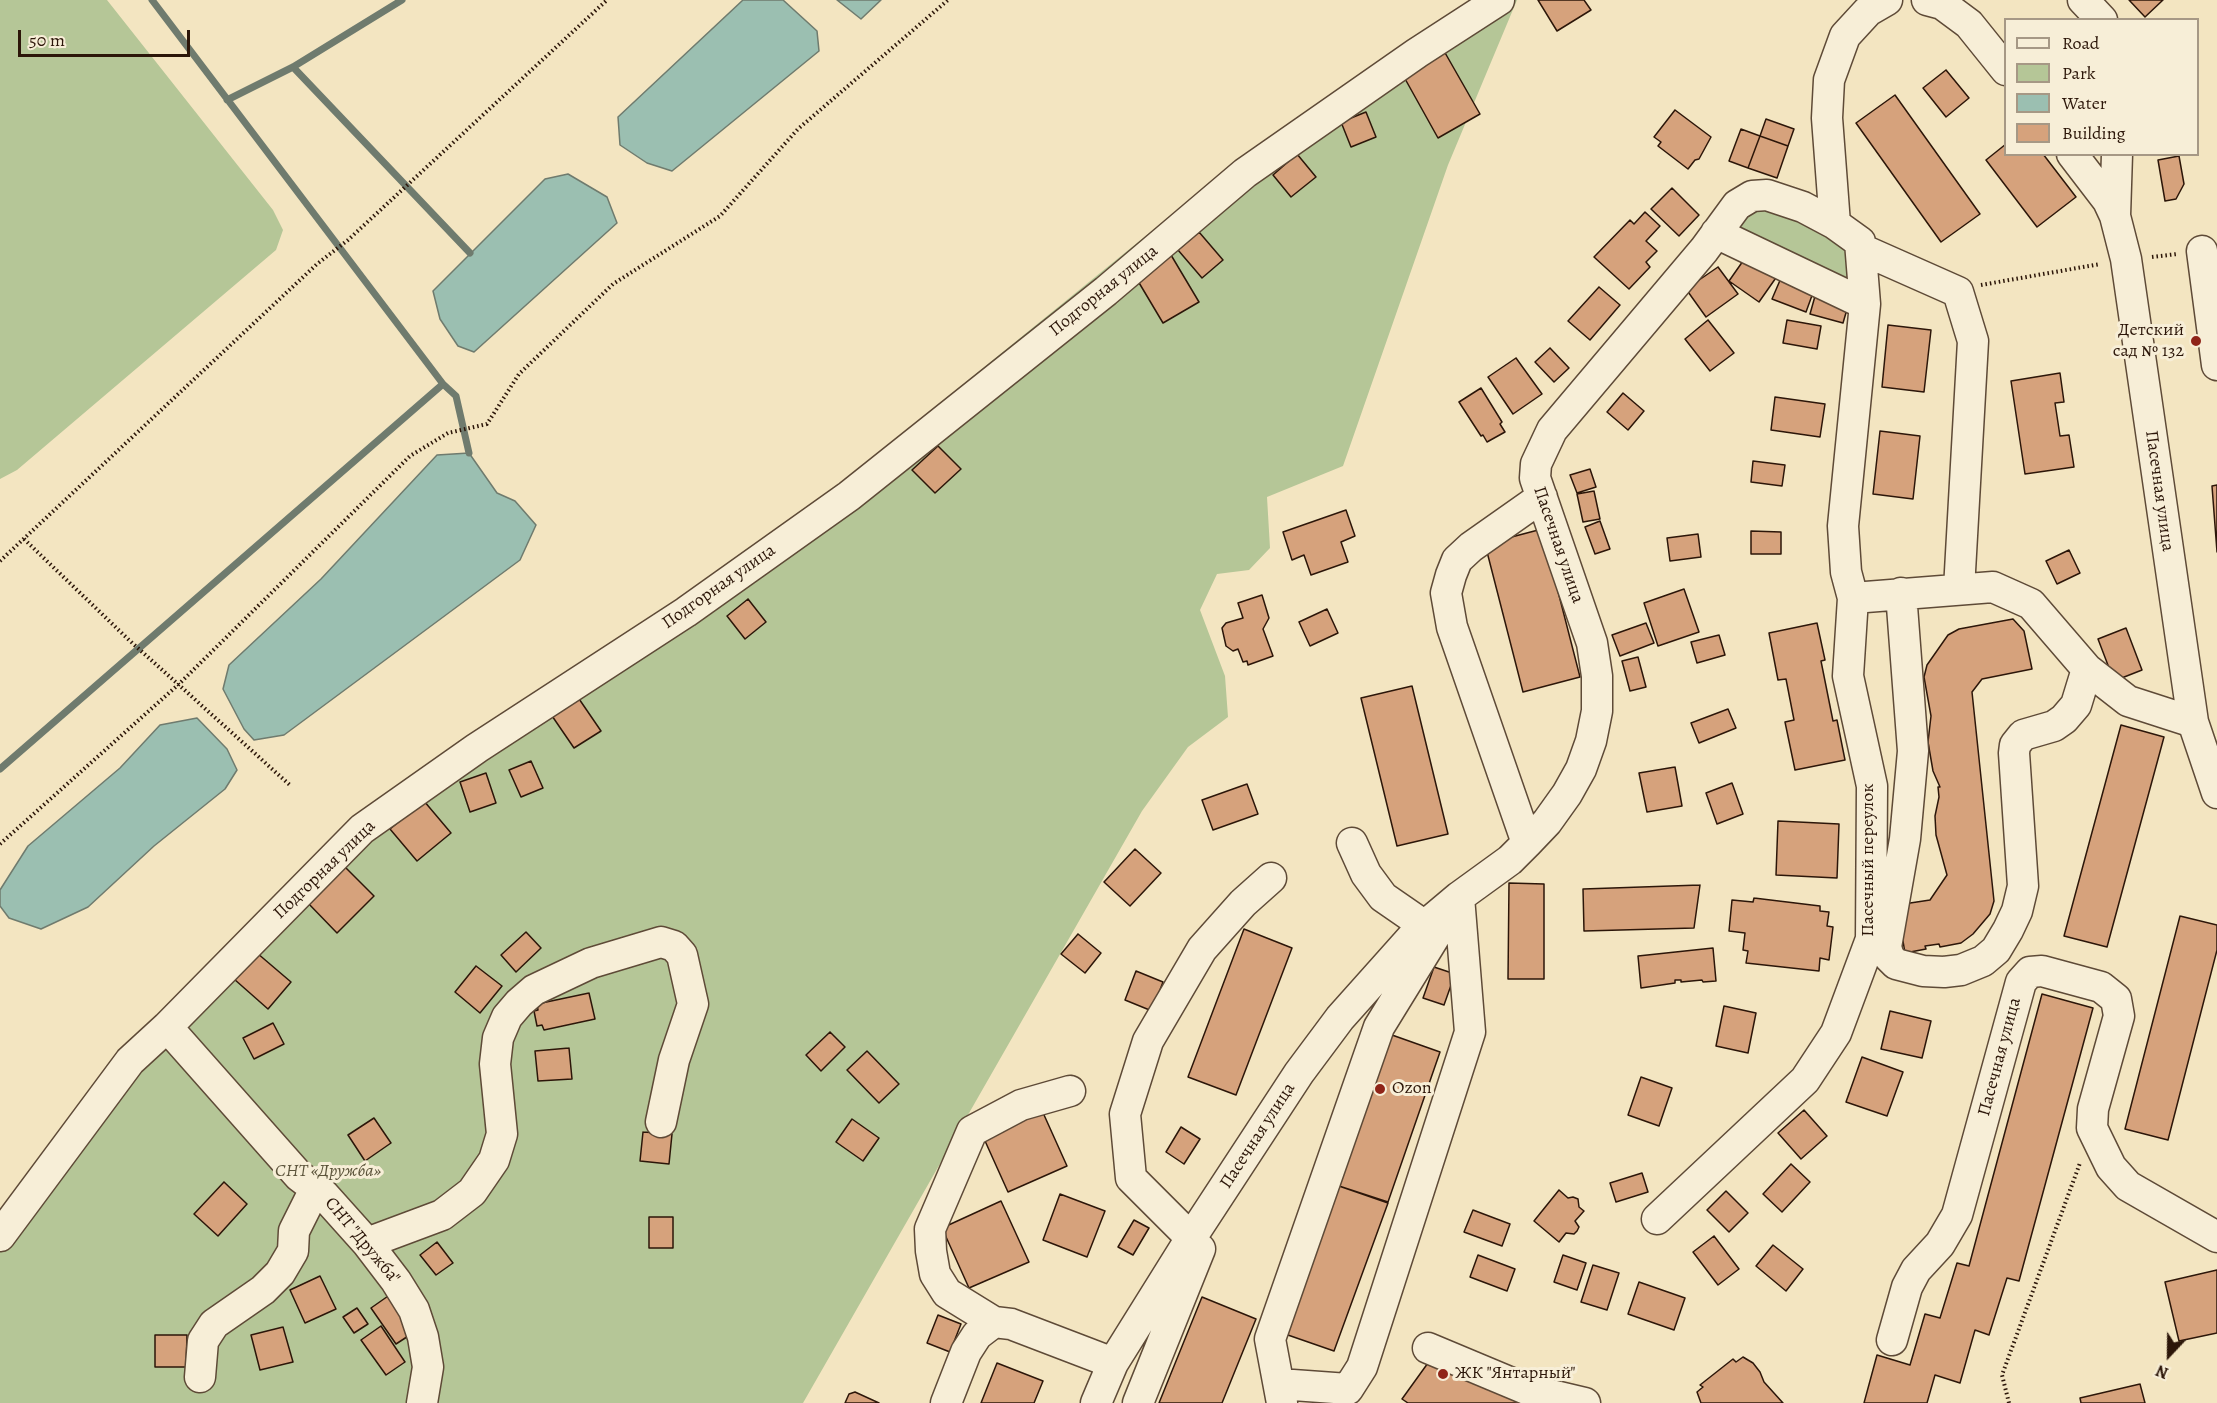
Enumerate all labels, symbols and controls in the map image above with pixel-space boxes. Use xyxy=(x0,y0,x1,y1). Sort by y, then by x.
scale bar xyxy=(21,18,194,56)
legend xyxy=(2004,18,2199,156)
text: 50 m xyxy=(29,28,65,52)
text: Road xyxy=(2062,31,2099,55)
text: Park xyxy=(2062,61,2096,85)
text: Water xyxy=(2062,91,2107,115)
text: Building xyxy=(2062,121,2126,145)
street label: Подгорная улица xyxy=(1045,241,1163,341)
place label: Детский сад № 132 xyxy=(2113,320,2184,362)
marker: Детский сад № 132 xyxy=(2189,334,2203,348)
street label: Пасечная улица xyxy=(2140,429,2178,553)
street label: Пасечная улица xyxy=(1528,484,1588,606)
street label: Подгорная улица xyxy=(658,540,780,634)
street label: Пасечный переулок xyxy=(1858,783,1880,937)
street label: Подгорная улица xyxy=(270,816,380,924)
street label: Пасечная улица xyxy=(1974,995,2026,1119)
place label: Ozon xyxy=(1392,1078,1432,1100)
street label: Пасечная улица xyxy=(1216,1079,1300,1193)
marker: Ozon xyxy=(1373,1082,1387,1096)
park label: СНТ «Дружба» xyxy=(275,1161,381,1183)
street label: СНТ "Дружба" xyxy=(320,1193,404,1289)
north arrow xyxy=(2139,1325,2199,1385)
text: N xyxy=(2153,1359,2172,1384)
place label: ЖК "Янтарный" xyxy=(1455,1363,1576,1385)
marker: ЖК "Янтарный" xyxy=(1436,1367,1450,1381)

